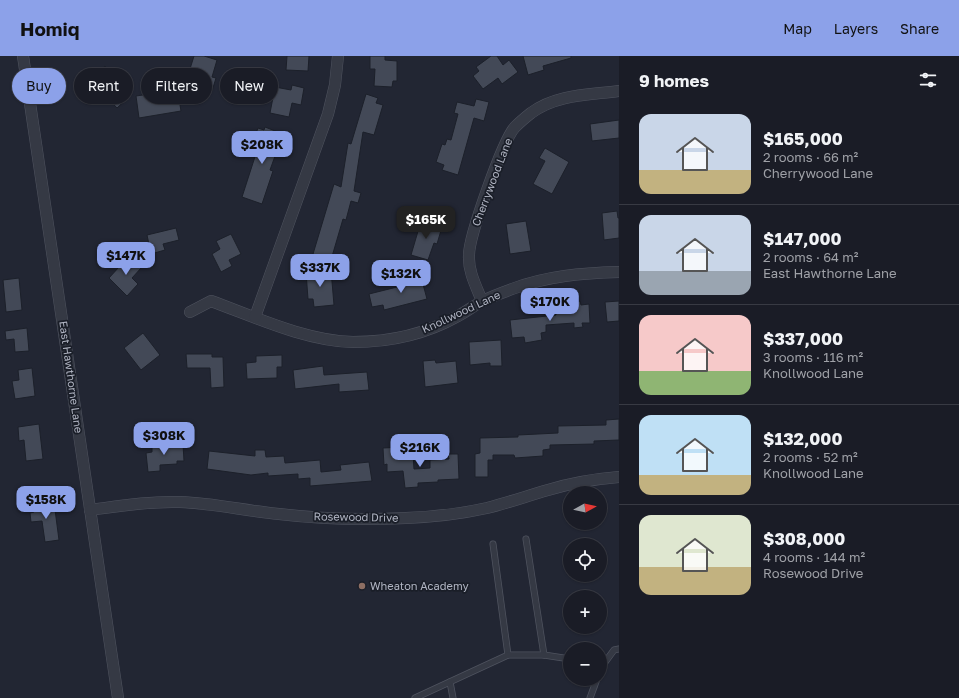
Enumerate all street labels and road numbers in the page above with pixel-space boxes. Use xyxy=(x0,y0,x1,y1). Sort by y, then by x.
street label: Cherrywood Lane xyxy=(469,136,514,228)
street label: Knollwood Lane xyxy=(419,288,502,335)
street label: East Hawthorne Lane xyxy=(57,320,86,434)
street label: Rosewood Drive xyxy=(313,509,399,524)

